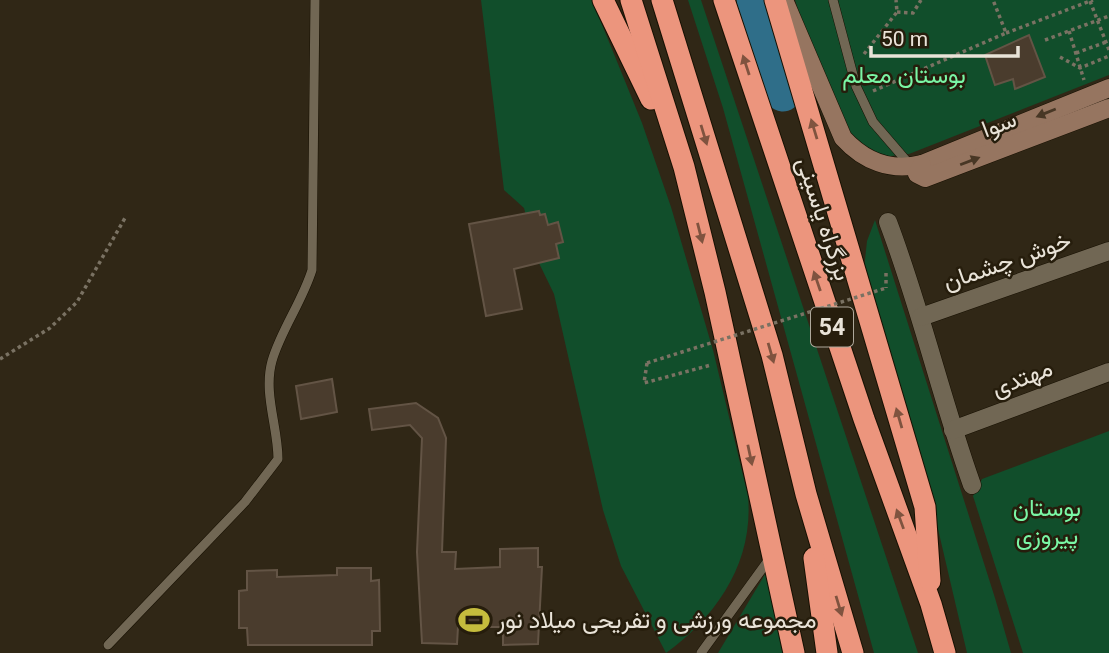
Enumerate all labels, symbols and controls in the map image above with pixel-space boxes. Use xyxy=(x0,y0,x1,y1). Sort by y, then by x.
scale bar xyxy=(871,14,1018,58)
text: 50 m xyxy=(881,27,928,51)
one-way arrow xyxy=(740,54,750,75)
park label: بوستان معلم xyxy=(842,61,966,91)
street label: سوا xyxy=(978,105,1021,144)
one-way arrow xyxy=(1035,108,1056,119)
one-way arrow xyxy=(809,118,819,139)
one-way arrow xyxy=(699,125,710,146)
street label: بزرگراه یاسینی xyxy=(790,154,857,285)
one-way arrow xyxy=(959,156,980,167)
one-way arrow xyxy=(695,222,706,244)
street label: خوش چشمان xyxy=(939,226,1075,298)
one-way arrow xyxy=(811,270,822,291)
road number: 54 xyxy=(811,308,853,346)
one-way arrow xyxy=(767,342,777,363)
street label: مهتدی xyxy=(988,354,1057,403)
one-way arrow xyxy=(893,407,903,428)
one-way arrow xyxy=(744,444,755,466)
park label: بوستان پیروزی xyxy=(1013,494,1081,552)
one-way arrow xyxy=(894,508,905,529)
one-way arrow xyxy=(835,596,845,617)
sports icon: مجموعه ورزشی و تفریحی میلاد نور xyxy=(457,603,491,637)
place label: مجموعه ورزشی و تفریحی میلاد نور xyxy=(496,606,817,635)

